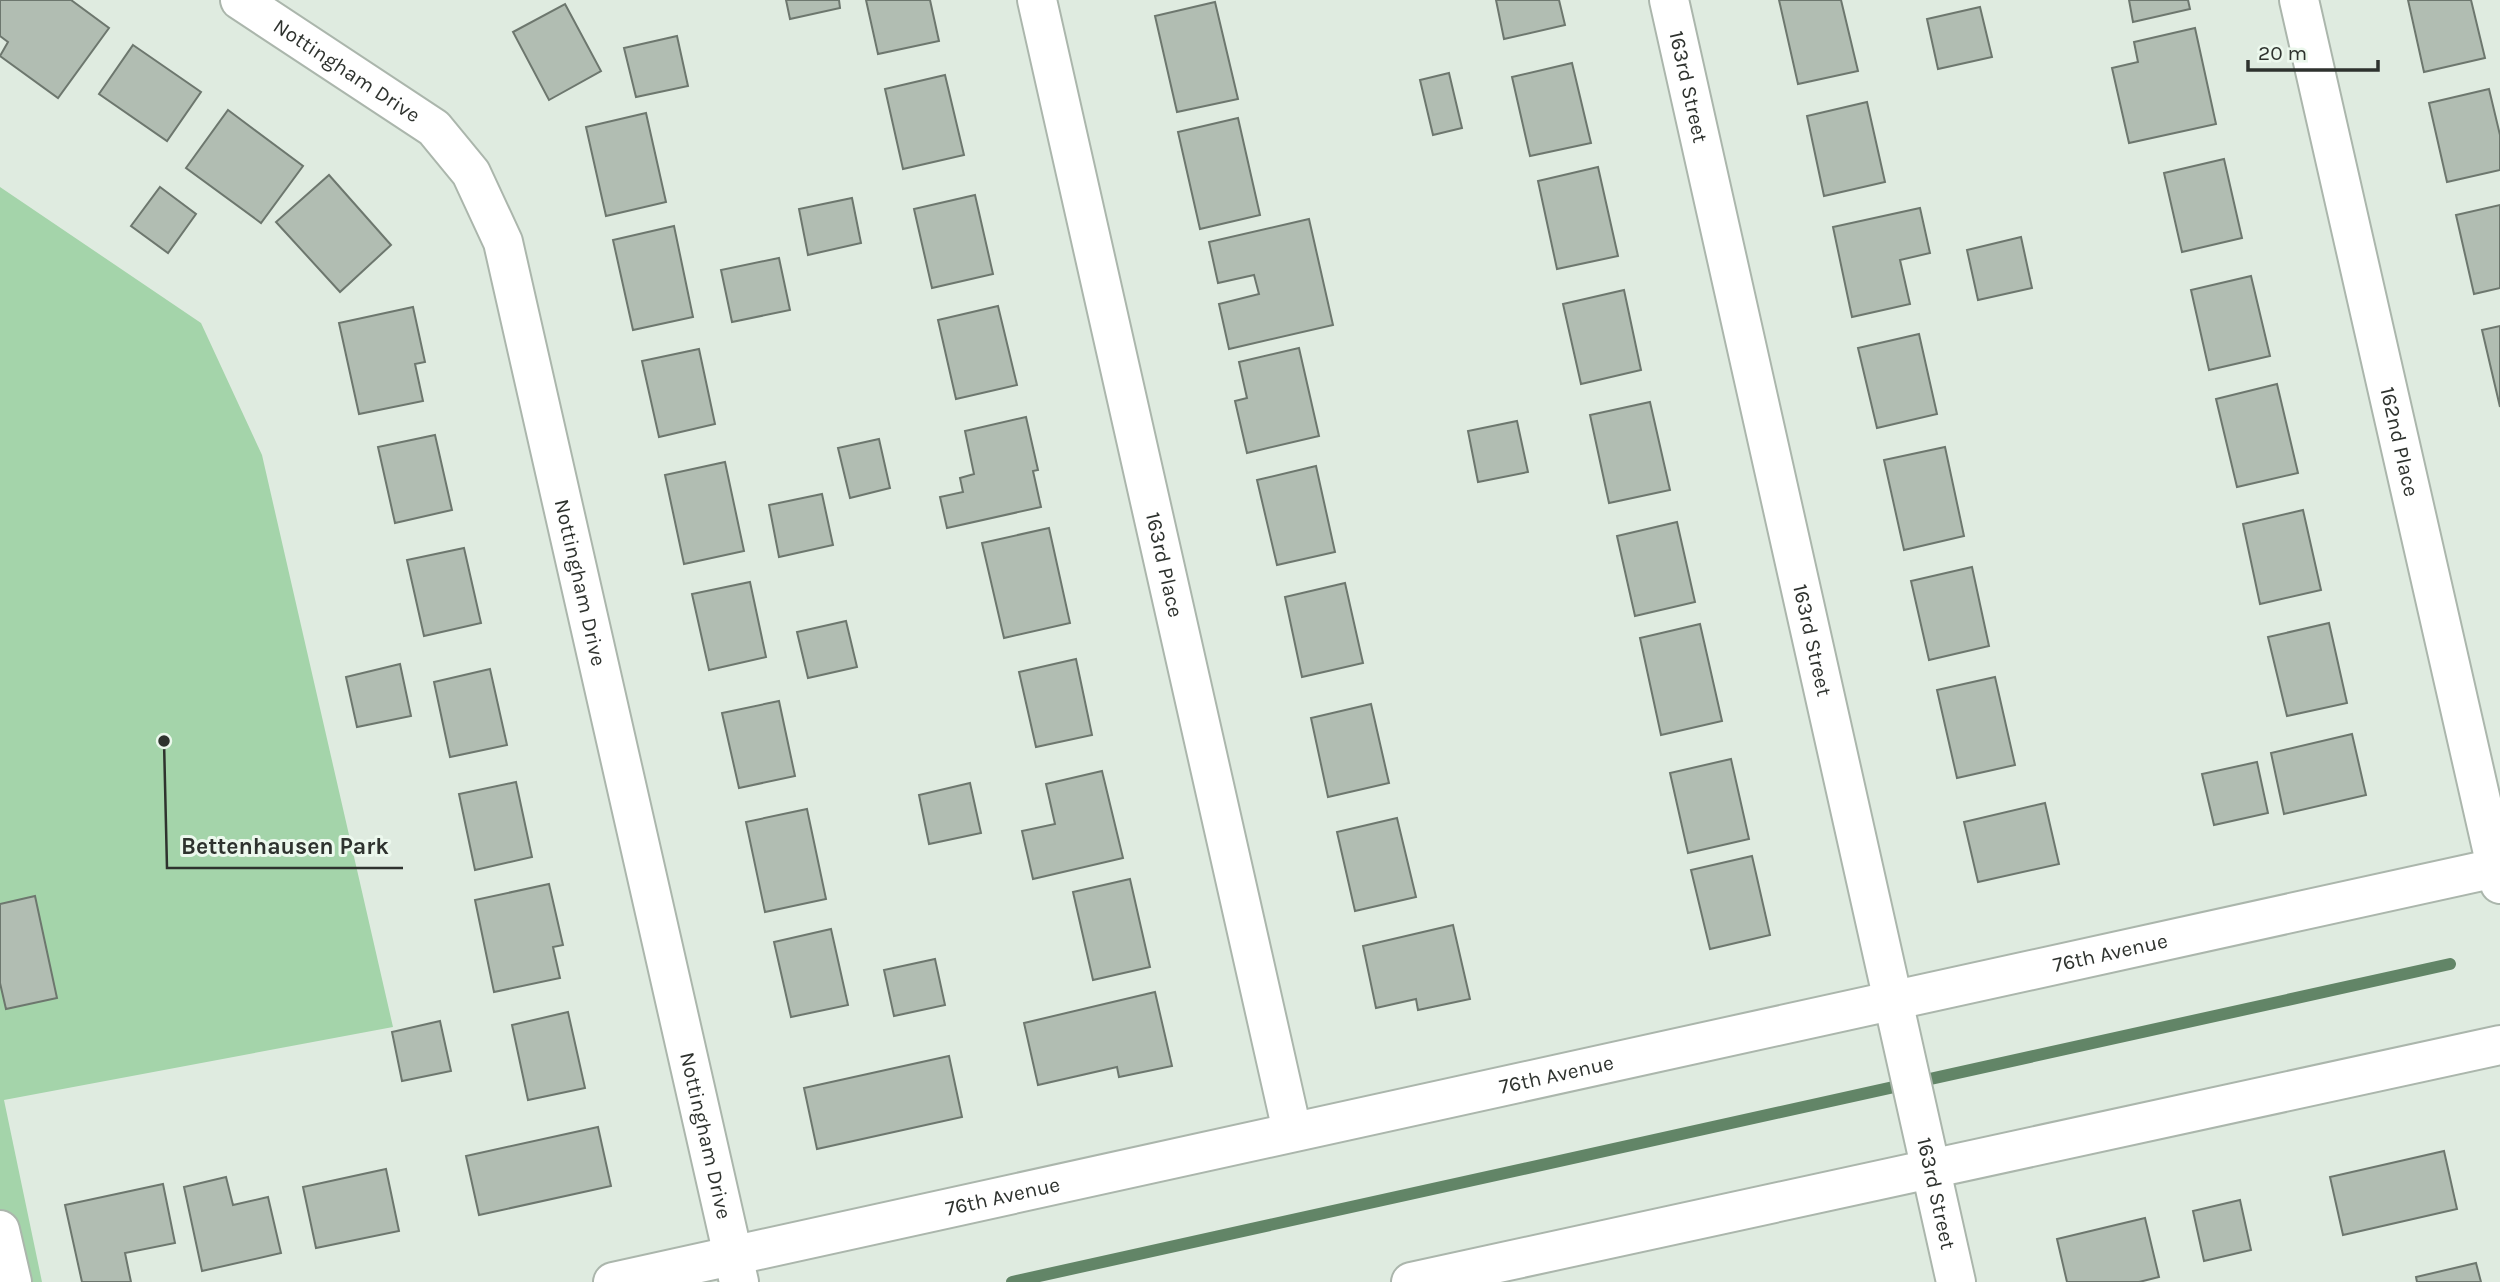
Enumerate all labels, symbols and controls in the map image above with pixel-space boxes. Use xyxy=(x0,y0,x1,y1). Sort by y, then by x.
street label: Nottingham Drive xyxy=(269,14,425,127)
scale bar xyxy=(2248,28,2378,72)
street label: 163rd Street xyxy=(1664,29,1713,145)
text: 20 m xyxy=(2258,41,2307,65)
street label: 162nd Place xyxy=(2375,384,2424,499)
street label: Nottingham Drive xyxy=(550,497,611,668)
street label: 163rd Place xyxy=(1141,510,1188,620)
street label: 163rd Street xyxy=(1788,582,1837,699)
callout: Bettenhausen Park xyxy=(167,824,403,868)
text: Bettenhausen Park xyxy=(181,833,389,860)
street label: 76th Avenue xyxy=(2051,928,2170,977)
street label: Nottingham Drive xyxy=(675,1050,736,1221)
street label: 76th Avenue xyxy=(1497,1050,1616,1099)
street label: 163rd Street xyxy=(1912,1135,1960,1252)
street label: 76th Avenue xyxy=(943,1172,1062,1221)

